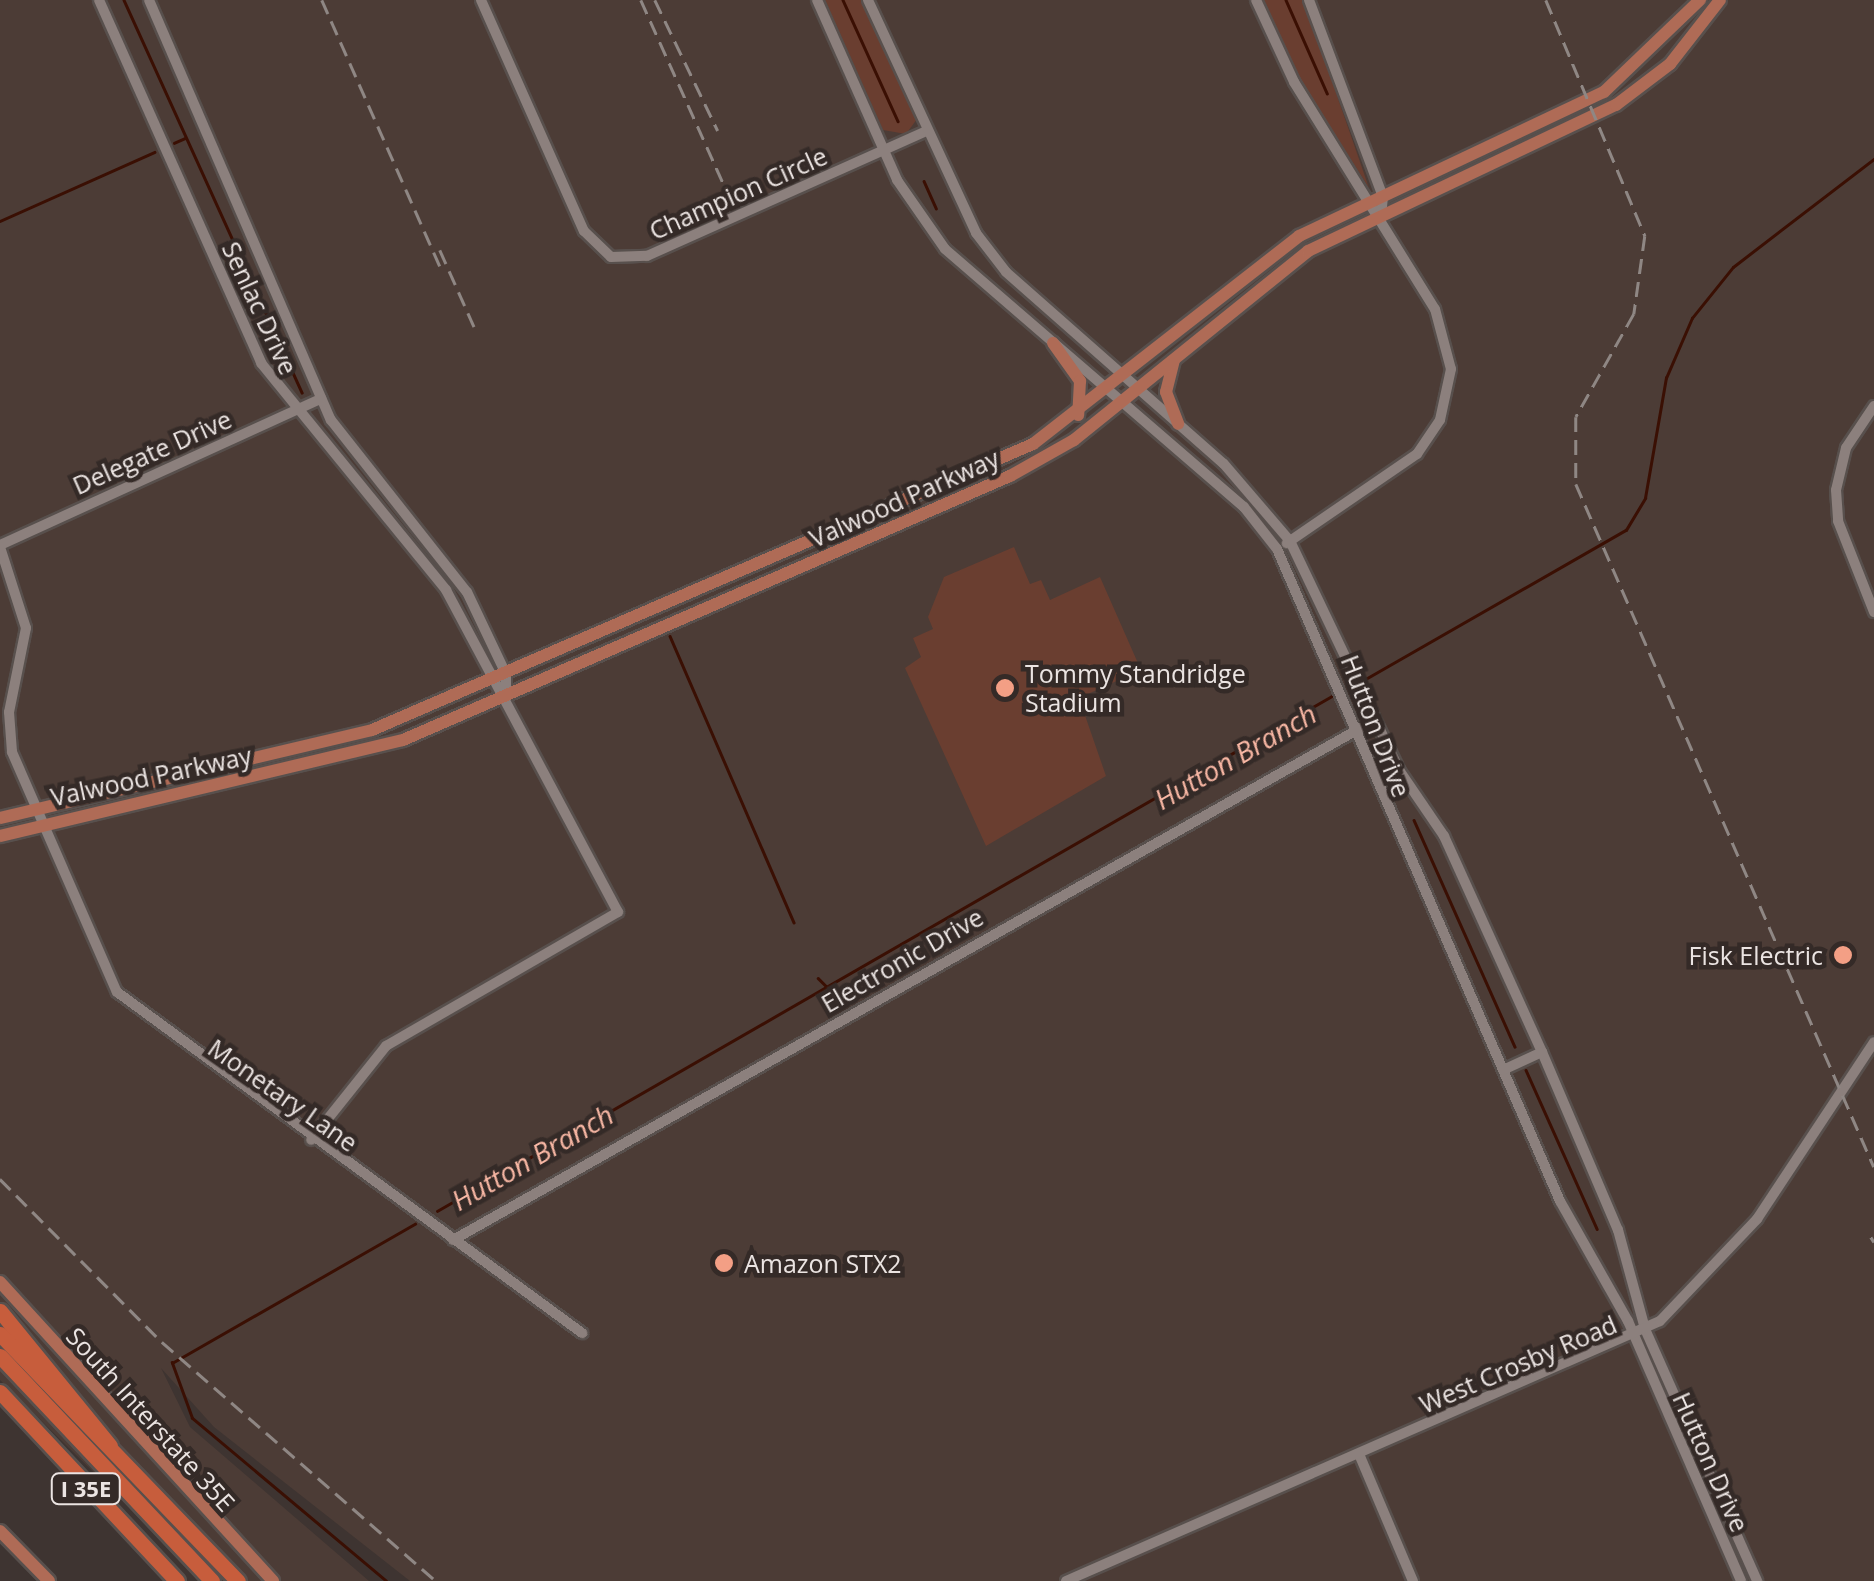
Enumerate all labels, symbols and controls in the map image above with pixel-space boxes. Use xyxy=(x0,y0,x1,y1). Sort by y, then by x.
street label: Champion Circle xyxy=(645,140,831,246)
street label: Senlac Drive xyxy=(216,237,304,379)
street label: Delegate Drive xyxy=(68,404,236,500)
street label: Valwood Parkway xyxy=(805,443,1003,553)
street label: Hutton Drive xyxy=(1335,651,1417,801)
place label: Tommy Standridge Stadium xyxy=(1025,659,1246,718)
marker: Tommy Standridge Stadium xyxy=(994,677,1016,699)
water label: Hutton Branch xyxy=(1148,696,1322,816)
street label: Valwood Parkway xyxy=(48,740,254,812)
street label: Electronic Drive xyxy=(816,902,988,1018)
place label: Fisk Electric xyxy=(1689,940,1823,970)
marker: Fisk Electric xyxy=(1832,944,1854,966)
street label: Monetary Lane xyxy=(203,1032,363,1158)
water label: Hutton Branch xyxy=(445,1097,619,1217)
place label: Amazon STX2 xyxy=(744,1248,902,1278)
marker: Amazon STX2 xyxy=(713,1252,735,1274)
street label: West Crosby Road xyxy=(1415,1309,1621,1419)
street label: South Interstate 35E xyxy=(61,1321,241,1517)
street label: Hutton Drive xyxy=(1667,1388,1755,1536)
road number: I 35E xyxy=(48,1472,124,1506)

